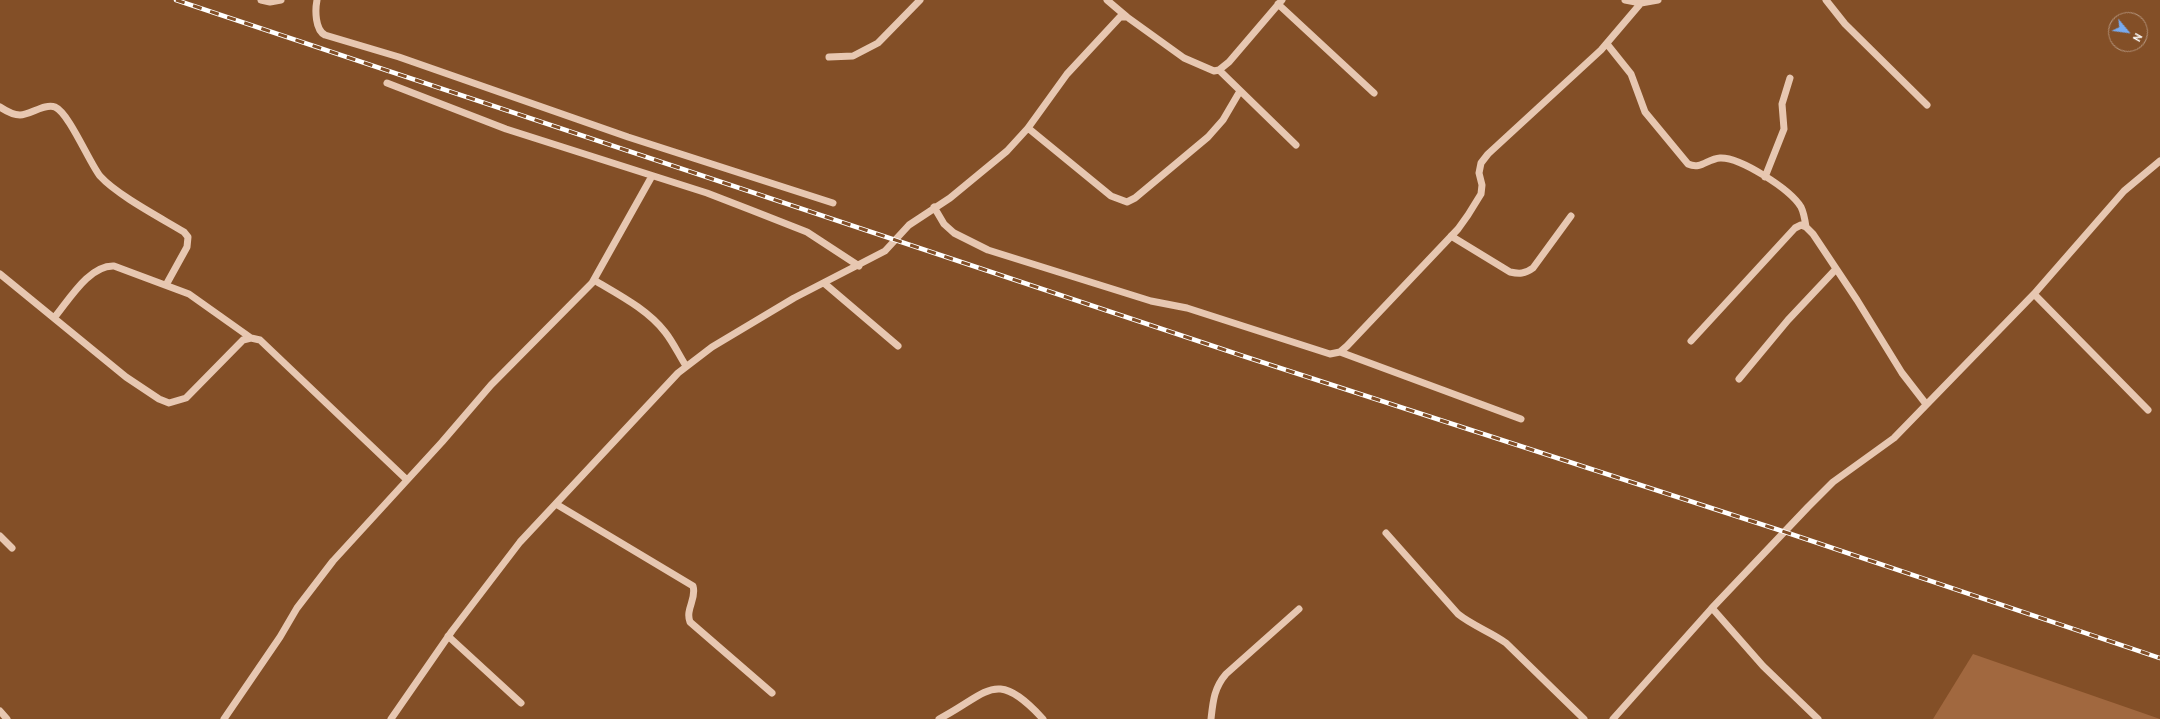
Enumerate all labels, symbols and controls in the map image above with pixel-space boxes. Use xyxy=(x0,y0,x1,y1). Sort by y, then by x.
north arrow xyxy=(2108,12,2148,52)
text: N xyxy=(2130,31,2146,44)

